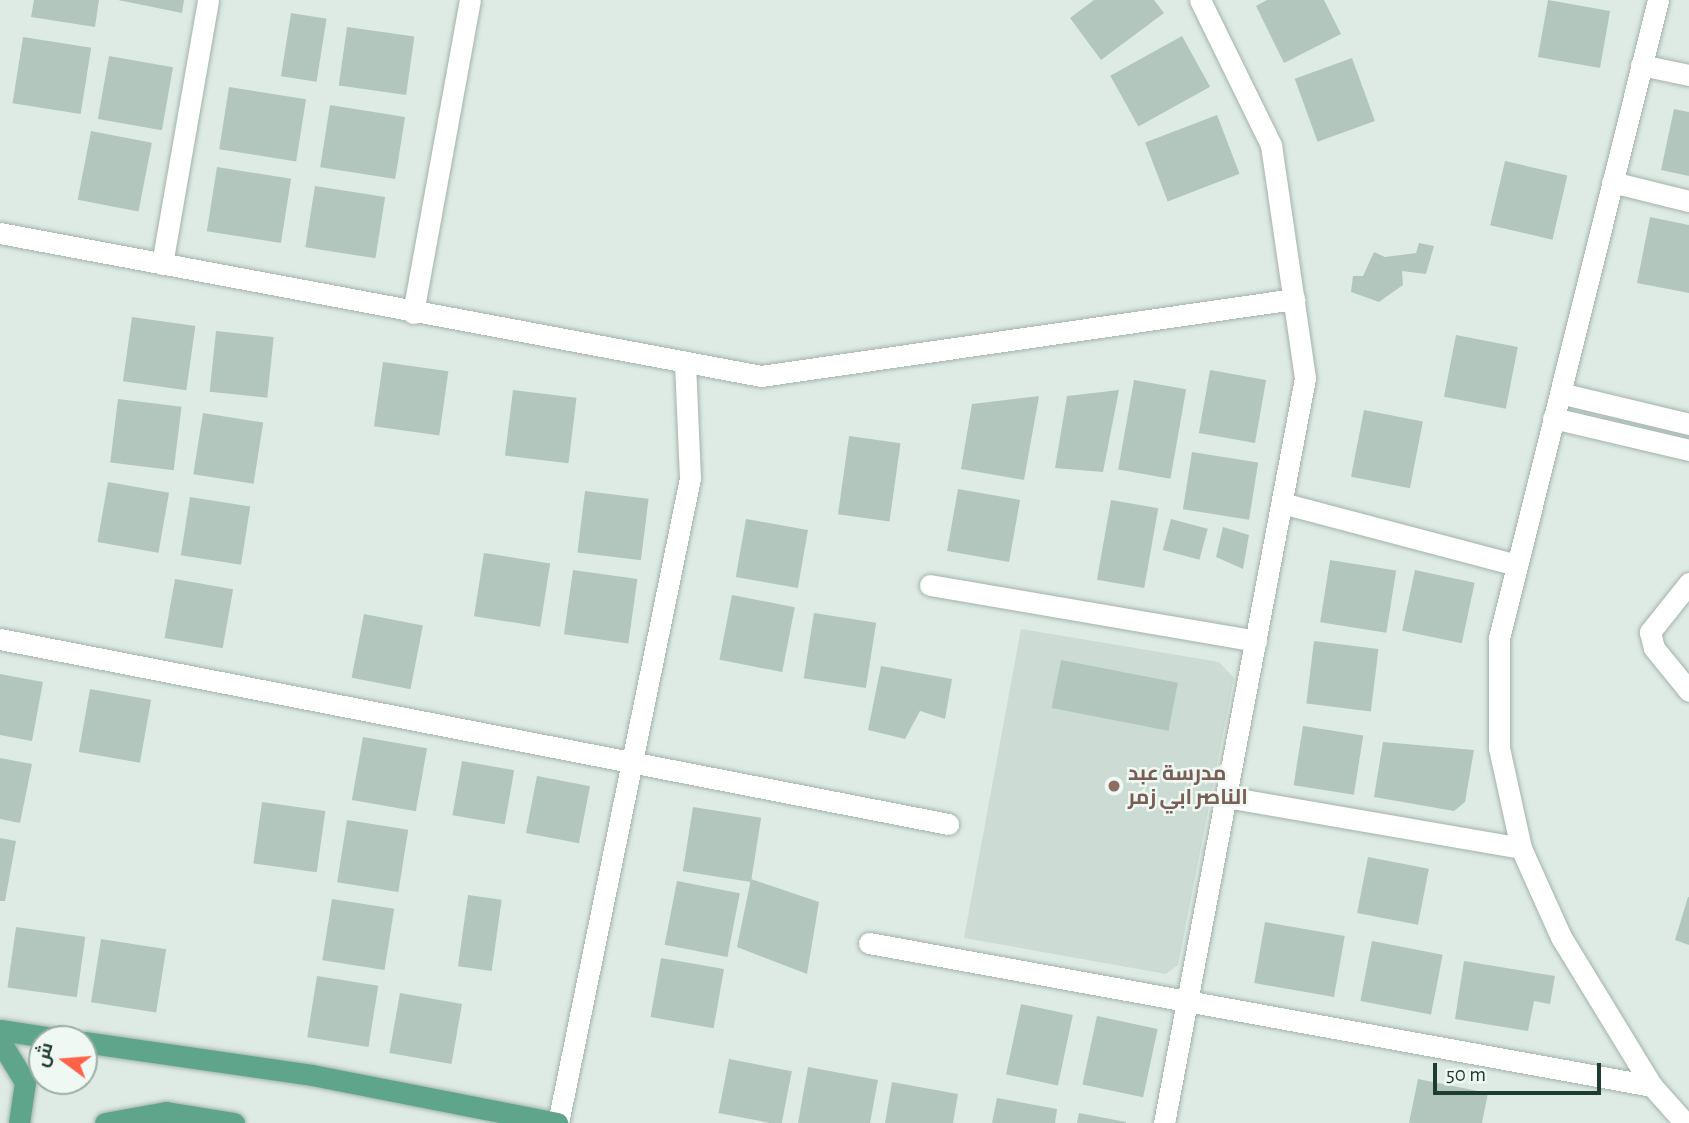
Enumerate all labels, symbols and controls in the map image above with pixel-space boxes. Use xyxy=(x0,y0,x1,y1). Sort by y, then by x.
place label: مدرسة عبد الناصر ابي زمر xyxy=(1128,761,1248,811)
marker: مدرسة عبد الناصر ابي زمر xyxy=(1106,778,1122,794)
north arrow xyxy=(28,1025,98,1095)
text: ش xyxy=(32,1040,57,1069)
scale bar xyxy=(1437,1050,1605,1094)
text: 50 m xyxy=(1446,1064,1486,1085)

